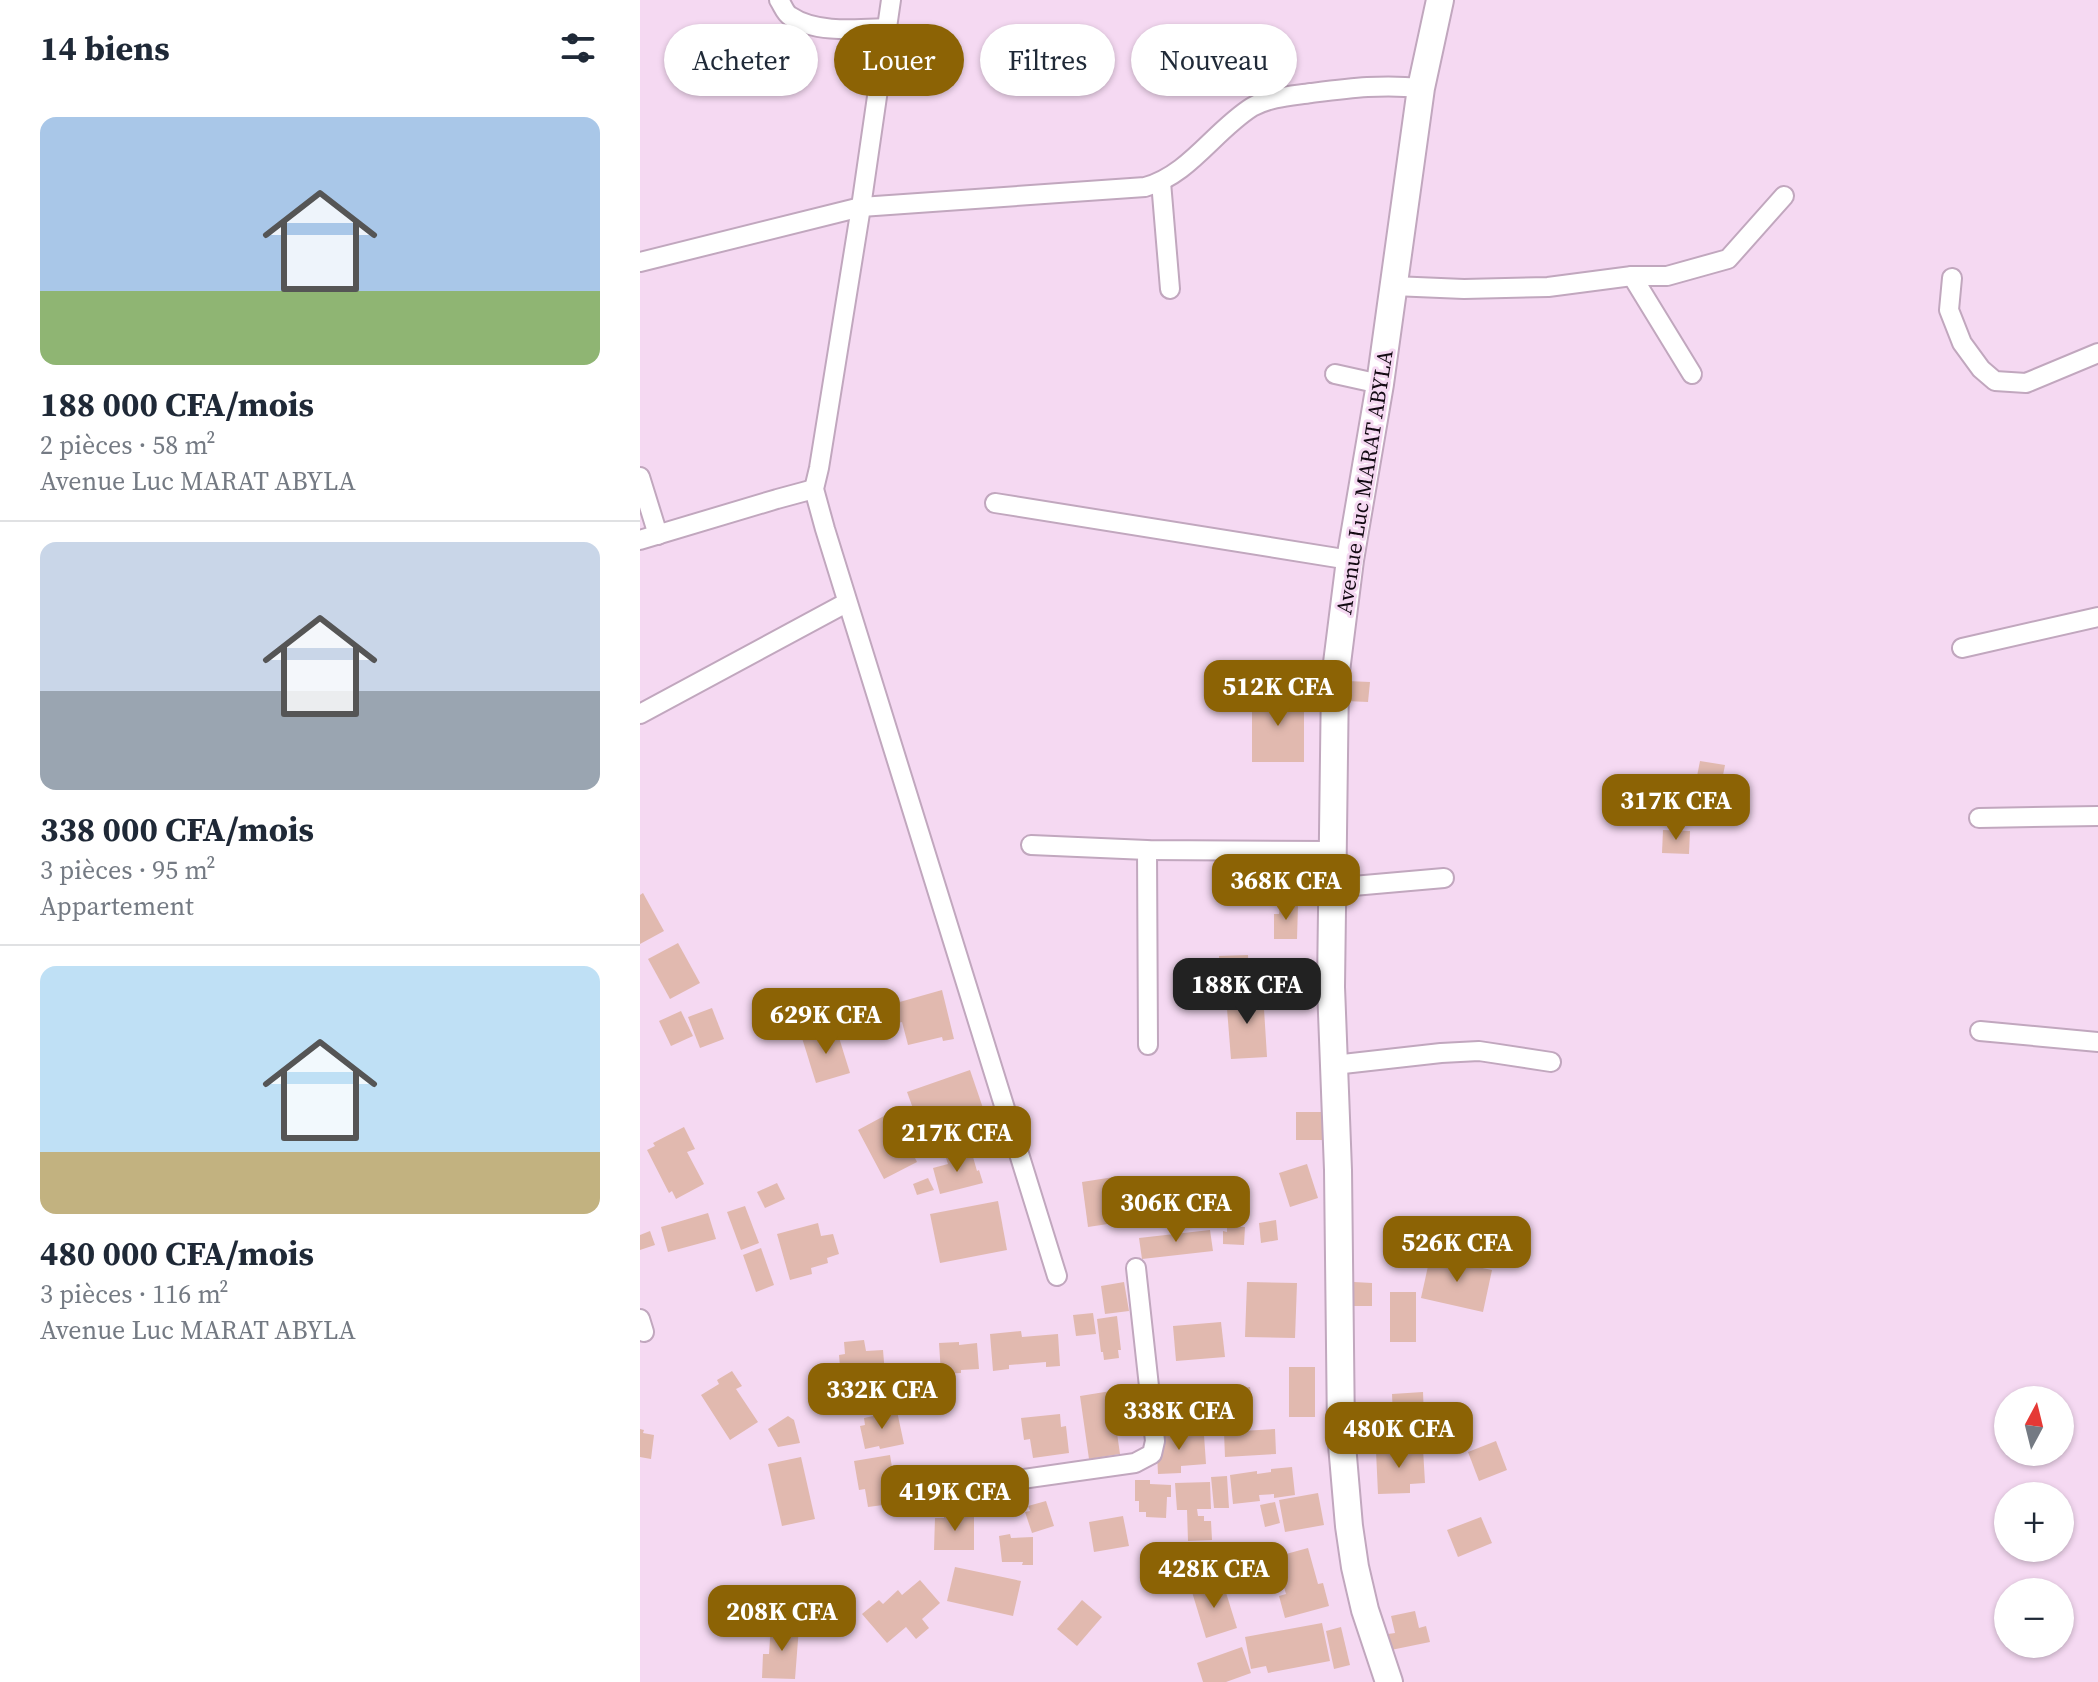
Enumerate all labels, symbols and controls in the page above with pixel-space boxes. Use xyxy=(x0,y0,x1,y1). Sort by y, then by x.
chip: Acheter xyxy=(664,24,818,96)
chip: Louer xyxy=(834,24,964,96)
chip: Filtres xyxy=(980,24,1115,96)
chip: Nouveau xyxy=(1131,24,1297,96)
text: 14 biens xyxy=(40,25,170,71)
icon: filters xyxy=(556,26,600,70)
icon: home xyxy=(248,169,392,313)
street label: Avenue Luc MARAT ABYLA xyxy=(1328,347,1400,616)
text: 188 000 CFA/mois xyxy=(40,381,314,427)
text: 2 pièces · 58 m² xyxy=(40,427,216,463)
text: Avenue Luc MARAT ABYLA xyxy=(40,463,356,499)
icon: home xyxy=(248,594,392,738)
pin: 512K CFA xyxy=(1195,660,1361,728)
text: 512K CFA xyxy=(1222,668,1334,704)
pin: 317K CFA xyxy=(1593,774,1759,842)
text: 317K CFA xyxy=(1620,782,1732,818)
text: 338 000 CFA/mois xyxy=(40,806,314,852)
text: 3 pièces · 95 m² xyxy=(40,852,216,888)
pin: 368K CFA xyxy=(1203,854,1369,922)
text: 368K CFA xyxy=(1230,862,1342,898)
text: Appartement xyxy=(40,888,194,924)
pin: 188K CFA xyxy=(1164,958,1330,1026)
text: 188K CFA xyxy=(1191,966,1303,1002)
pin: 629K CFA xyxy=(743,988,909,1056)
text: 629K CFA xyxy=(770,996,882,1032)
icon: home xyxy=(248,1018,392,1162)
pin: 217K CFA xyxy=(874,1106,1040,1174)
text: 217K CFA xyxy=(901,1114,1013,1150)
pin: 306K CFA xyxy=(1093,1176,1259,1244)
text: 306K CFA xyxy=(1120,1184,1232,1220)
pin: 526K CFA xyxy=(1374,1216,1540,1284)
text: 526K CFA xyxy=(1401,1224,1513,1260)
text: 480 000 CFA/mois xyxy=(40,1230,314,1276)
text: 3 pièces · 116 m² xyxy=(40,1276,229,1312)
text: Avenue Luc MARAT ABYLA xyxy=(40,1312,356,1348)
pin: 332K CFA xyxy=(799,1363,965,1431)
text: 332K CFA xyxy=(826,1371,938,1407)
pin: 338K CFA xyxy=(1096,1384,1262,1452)
north arrow xyxy=(1994,1386,2074,1466)
map controls xyxy=(1994,1386,2074,1658)
text: 338K CFA xyxy=(1123,1392,1235,1428)
pin: 480K CFA xyxy=(1316,1402,1482,1470)
text: 480K CFA xyxy=(1343,1410,1455,1446)
pin: 419K CFA xyxy=(872,1465,1038,1533)
text: 419K CFA xyxy=(899,1473,1011,1509)
button: + xyxy=(1994,1482,2074,1562)
pin: 428K CFA xyxy=(1131,1542,1297,1610)
text: 428K CFA xyxy=(1158,1550,1270,1586)
button: − xyxy=(1994,1578,2074,1658)
pin: 208K CFA xyxy=(699,1585,865,1653)
text: 208K CFA xyxy=(726,1593,838,1629)

